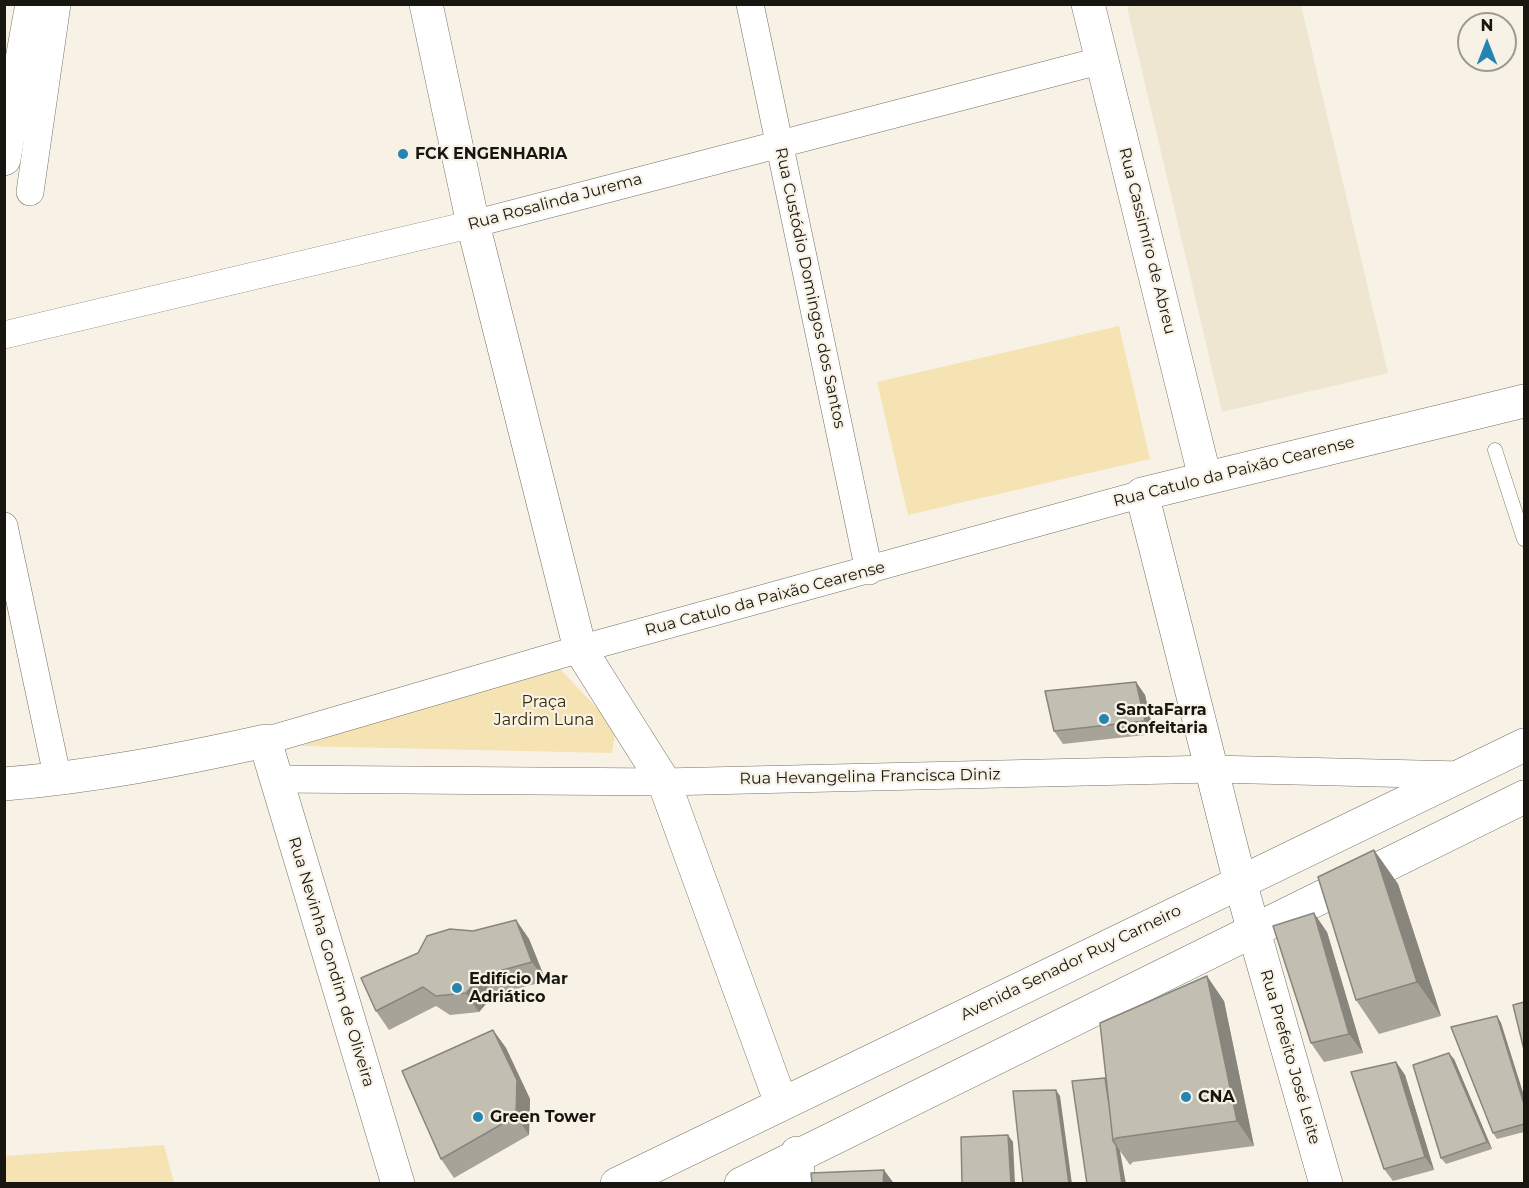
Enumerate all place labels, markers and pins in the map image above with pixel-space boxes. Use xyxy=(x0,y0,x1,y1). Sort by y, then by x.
place label: FCK ENGENHARIA xyxy=(415,144,567,164)
marker: FCK ENGENHARIA xyxy=(396,147,410,161)
place label: SantaFarra Confeitaria xyxy=(1116,700,1208,738)
marker: SantaFarra Confeitaria xyxy=(1097,712,1111,726)
place label: Edifício Mar Adriático xyxy=(469,969,568,1007)
marker: Edifício Mar Adriático xyxy=(450,981,464,995)
place label: CNA xyxy=(1198,1087,1235,1107)
marker: CNA xyxy=(1179,1090,1193,1104)
place label: Green Tower xyxy=(490,1107,596,1127)
marker: Green Tower xyxy=(471,1110,485,1124)

